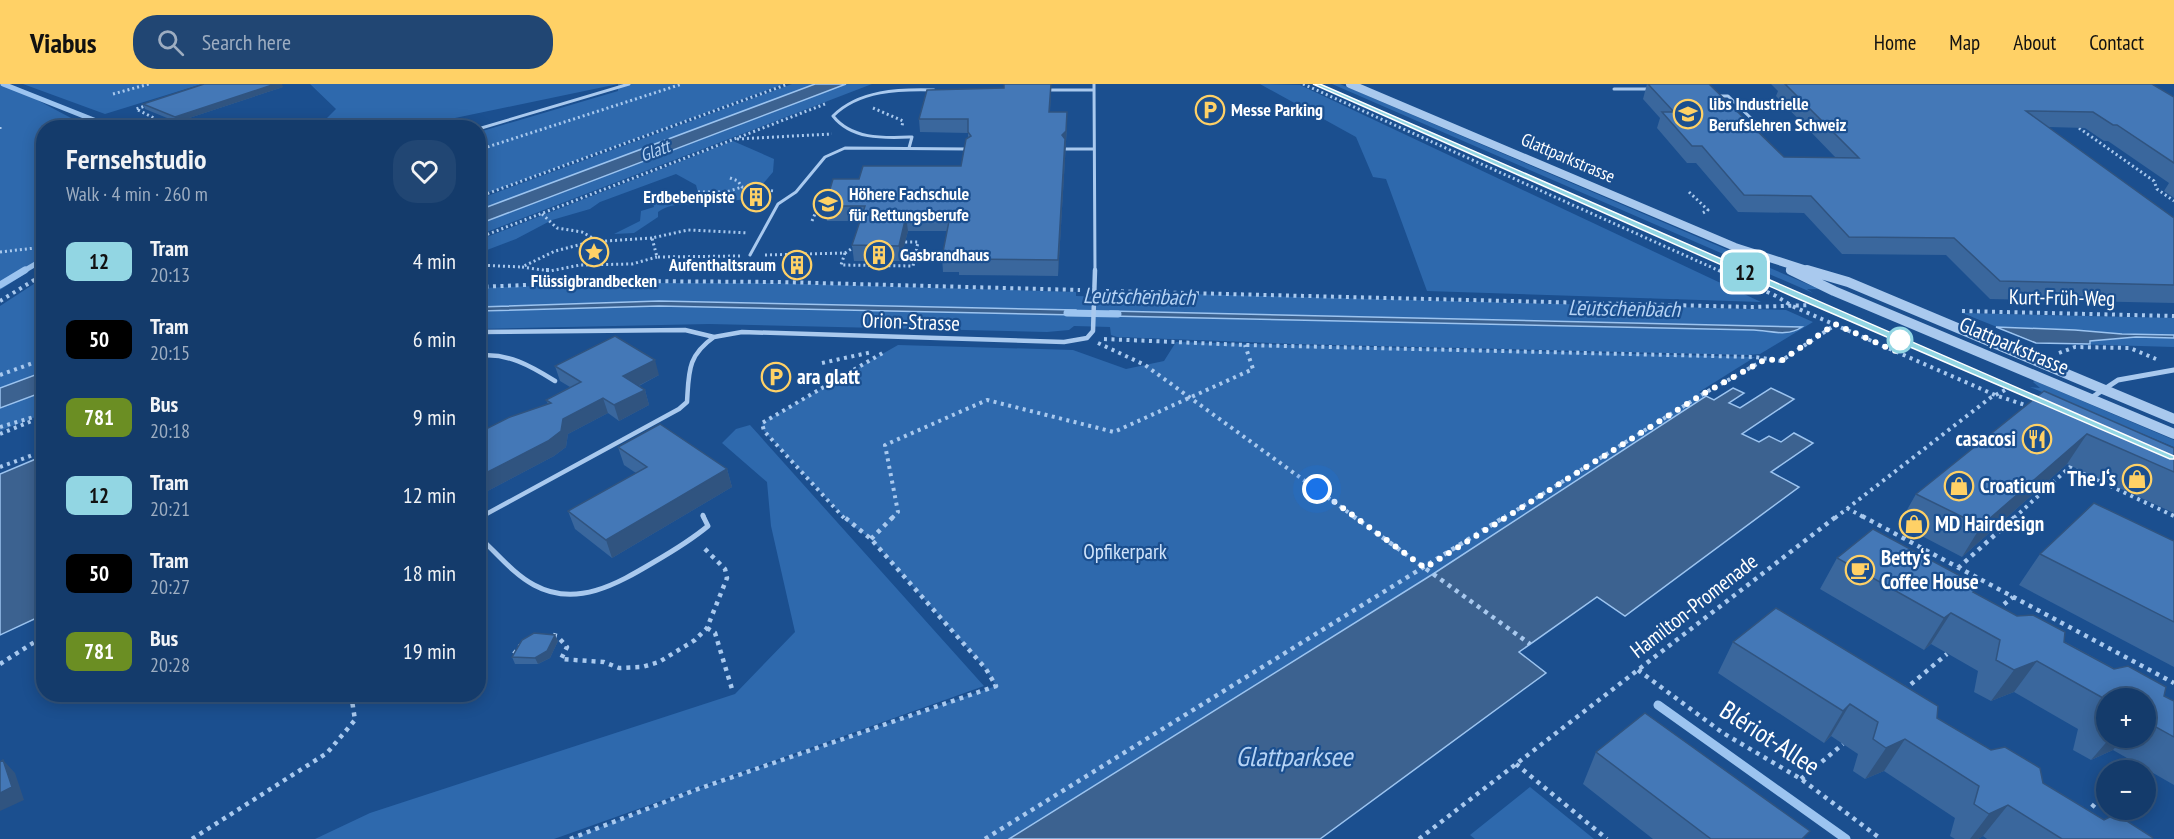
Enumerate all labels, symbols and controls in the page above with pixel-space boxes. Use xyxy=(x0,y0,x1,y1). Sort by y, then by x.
search box xyxy=(133,15,553,69)
text: Viabus xyxy=(30,24,97,61)
icon: search xyxy=(154,26,187,59)
text: Search here xyxy=(202,28,291,56)
text: Home xyxy=(1874,29,1916,56)
text: Map xyxy=(1949,29,1980,56)
text: About xyxy=(2013,29,2056,56)
text: Contact xyxy=(2089,29,2144,56)
place label: libs Industrielle Berufslehren Schweiz xyxy=(1709,92,1846,136)
parking icon: Messe Parking xyxy=(1194,94,1226,126)
place label: Messe Parking xyxy=(1231,98,1323,121)
school or university icon: libs Industrielle Berufslehren Schweiz xyxy=(1672,98,1704,130)
street label: Glattparkstrasse xyxy=(1518,127,1619,188)
water label: Glatt xyxy=(637,134,675,167)
text: Fernsehstudio xyxy=(66,140,207,177)
button: heart xyxy=(393,140,456,203)
text: Walk · 4 min · 260 m xyxy=(66,181,208,207)
building icon: Erdbebenpiste xyxy=(740,181,772,213)
place label: Höhere Fachschule für Rettungsberufe xyxy=(849,182,969,226)
place label: Erdbebenpiste xyxy=(643,185,735,208)
school or university icon: Höhere Fachschule für Rettungsberufe xyxy=(812,188,844,220)
text: Tram xyxy=(150,234,189,262)
place icon: Flüssigbrandbecken xyxy=(578,236,610,268)
building icon: Gasbrandhaus xyxy=(863,239,895,271)
place label: Gasbrandhaus xyxy=(900,243,989,266)
text: 4 min xyxy=(413,247,456,275)
text: 12 xyxy=(89,248,109,275)
building icon: Aufenthaltsraum xyxy=(781,249,813,281)
line badge: 12 xyxy=(1718,252,1772,291)
place label: Aufenthaltsraum xyxy=(668,253,776,276)
text: 12 xyxy=(1735,259,1755,286)
text: 20:13 xyxy=(150,262,190,288)
place label: Flüssigbrandbecken xyxy=(531,269,657,292)
water label: Leutschenbach xyxy=(1083,281,1197,311)
street label: Kurt-Früh-Weg xyxy=(2009,283,2115,312)
water label: Leutschenbach xyxy=(1568,293,1682,323)
street label: Orion-Strasse xyxy=(862,306,960,337)
street label: Glattparkstrasse xyxy=(1955,310,2073,381)
text: Tram xyxy=(150,312,189,340)
text: 6 min xyxy=(413,325,456,353)
text: 50 xyxy=(89,326,109,353)
unlabelled marker xyxy=(1887,327,1913,353)
text: 20:15 xyxy=(150,340,190,366)
parking icon: ara glatt xyxy=(760,361,792,393)
place label: ara glatt xyxy=(797,363,860,390)
text: Bus xyxy=(150,390,178,418)
text: 9 min xyxy=(413,403,456,431)
text: 781 xyxy=(84,404,114,431)
text: 20:18 xyxy=(150,418,190,444)
restaurant icon: casacosi xyxy=(2021,423,2053,455)
place label: casacosi xyxy=(1955,425,2016,452)
shop icon: The J‘s xyxy=(2121,463,2153,495)
place label: The J‘s xyxy=(2067,465,2116,492)
text: Tram xyxy=(150,468,189,496)
shop icon: Croaticum xyxy=(1943,470,1975,502)
place label: Croaticum xyxy=(1980,472,2055,499)
your location xyxy=(1302,474,1332,504)
text: 12 min xyxy=(403,481,456,509)
text: 12 xyxy=(89,482,109,509)
text: 20:21 xyxy=(150,496,190,522)
shop icon: MD Hairdesign xyxy=(1898,508,1930,540)
place label: MD Hairdesign xyxy=(1935,510,2044,537)
park label: Opfikerpark xyxy=(1083,538,1167,565)
place label: Betty‘s Coffee House xyxy=(1881,544,1979,595)
text: Tram xyxy=(150,546,189,574)
street label: Hamilton-Promenade xyxy=(1625,547,1763,664)
cafe icon: Betty‘s Coffee House xyxy=(1844,554,1876,586)
text: 18 min xyxy=(403,559,456,587)
text: 50 xyxy=(89,560,109,587)
text: 20:27 xyxy=(150,574,190,600)
text: Bus xyxy=(150,624,178,652)
text: 19 min xyxy=(403,637,456,665)
text: 781 xyxy=(84,638,114,665)
text: 20:28 xyxy=(150,652,190,678)
map controls xyxy=(2096,688,2156,820)
button: + xyxy=(2096,688,2156,748)
street label: Blériot-Allee xyxy=(1714,693,1827,782)
water label: Glattparksee xyxy=(1236,739,1354,773)
button: − xyxy=(2096,760,2156,820)

